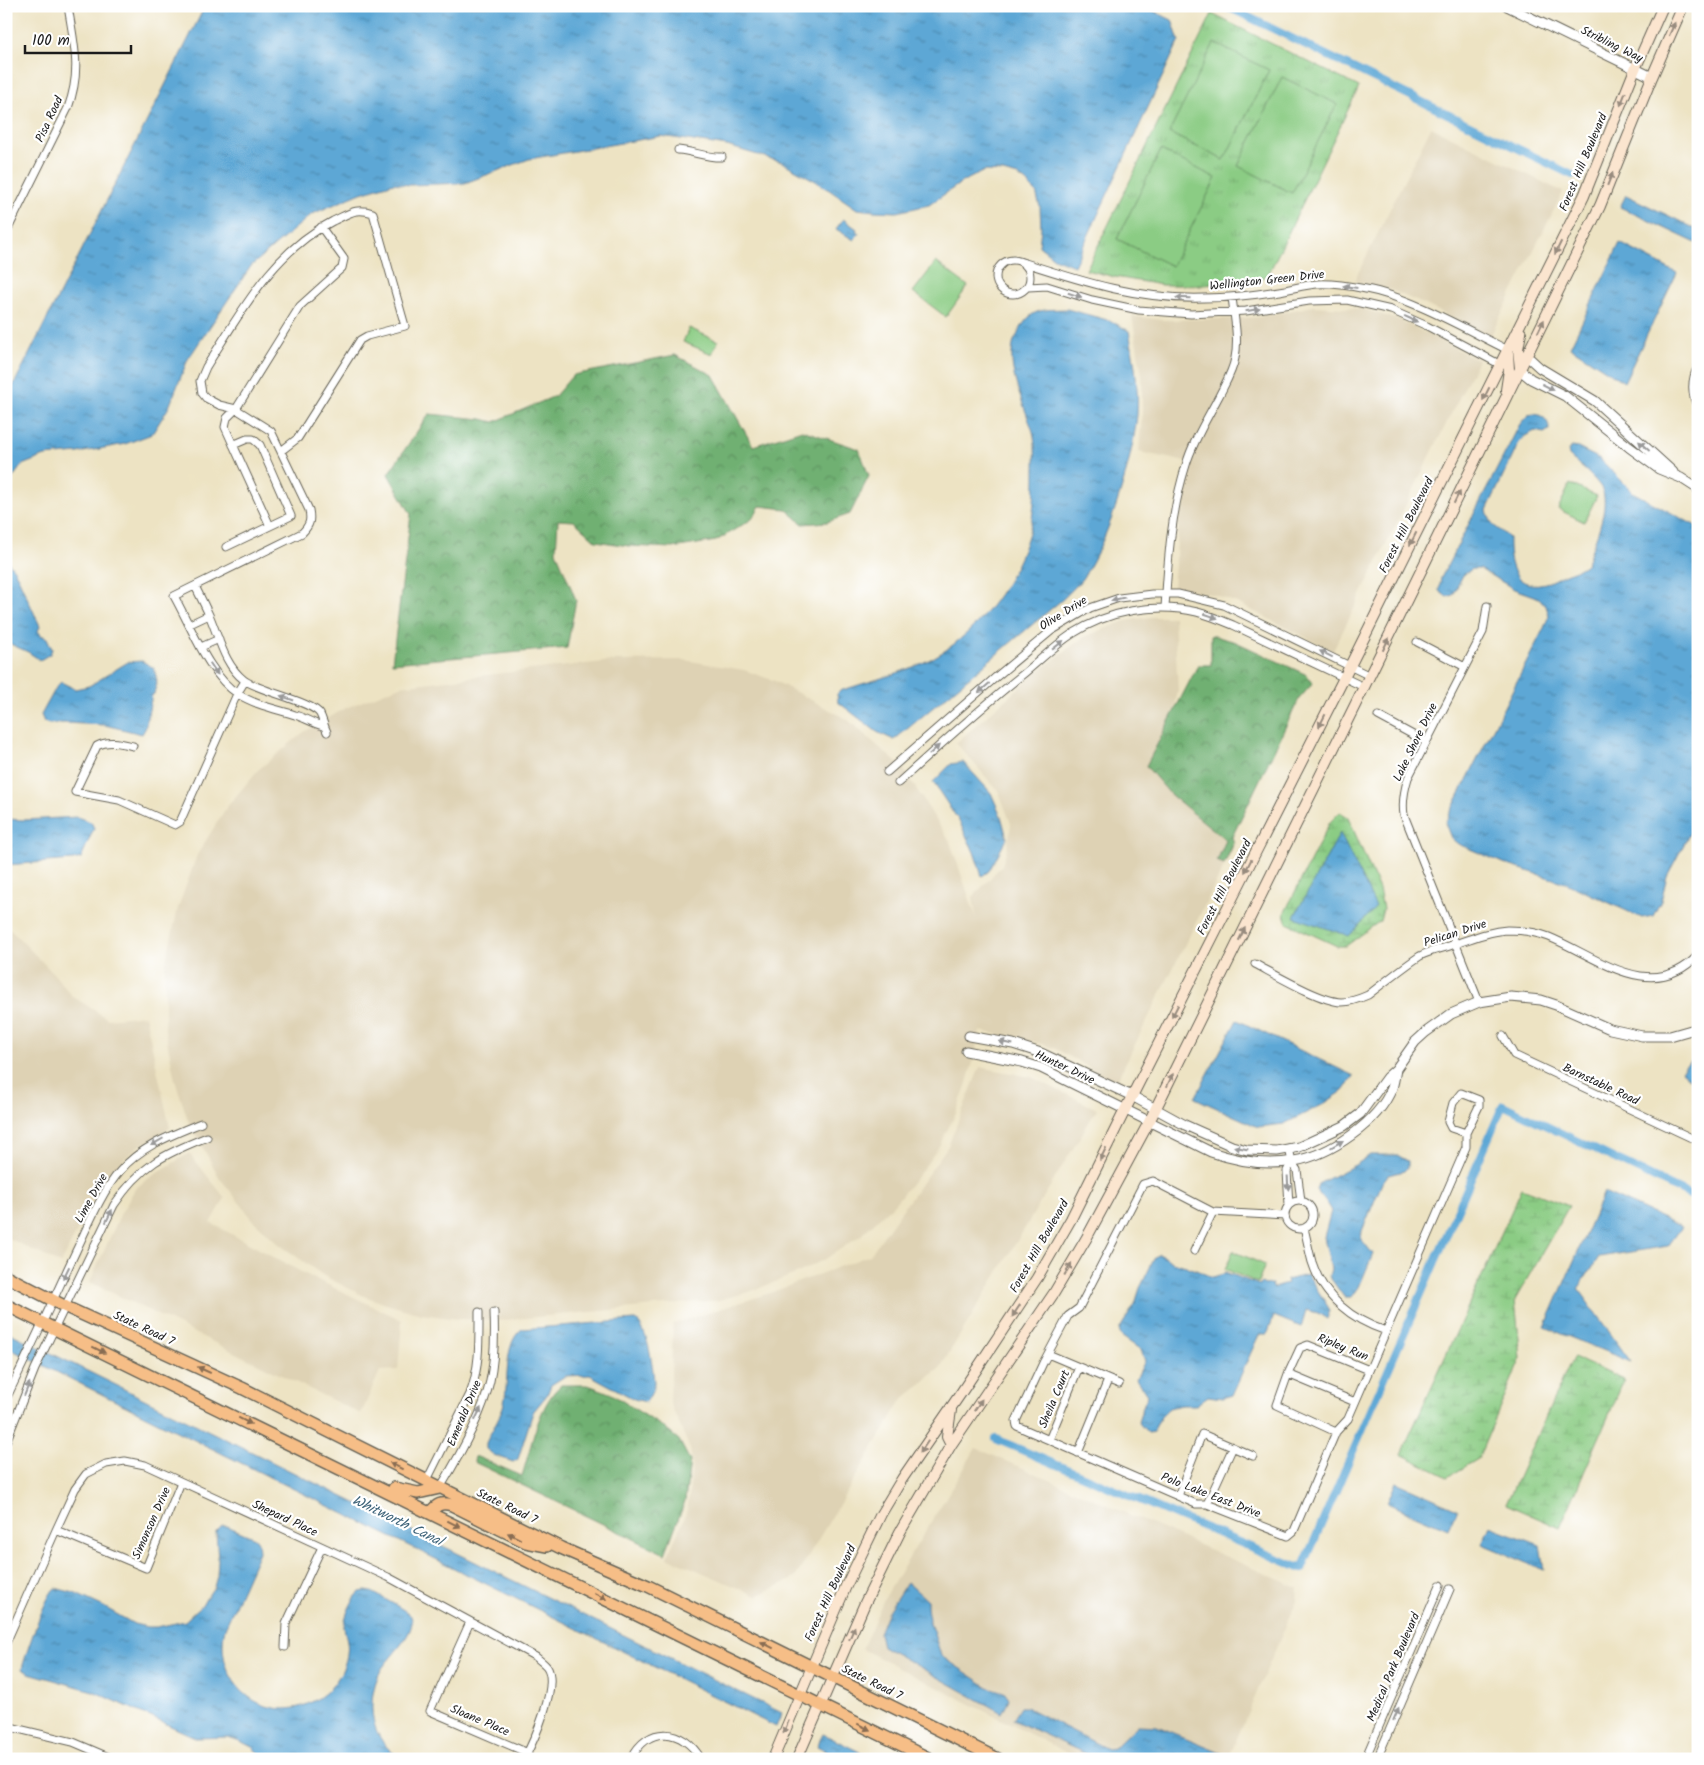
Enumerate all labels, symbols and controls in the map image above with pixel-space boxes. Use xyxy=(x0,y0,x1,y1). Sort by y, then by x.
street label: Stribling Way xyxy=(1577,21,1647,68)
scale bar xyxy=(25,22,131,54)
one-way arrow xyxy=(1668,22,1676,36)
text: 100 m xyxy=(32,29,70,53)
street label: Pisa Road xyxy=(30,92,69,145)
one-way arrow xyxy=(1619,92,1627,107)
street label: Forest Hill Boulevard xyxy=(1554,109,1613,214)
one-way arrow xyxy=(1607,172,1614,187)
one-way arrow xyxy=(1554,241,1562,255)
street label: Wellington Green Drive xyxy=(1209,265,1326,296)
one-way arrow xyxy=(1342,282,1358,290)
one-way arrow xyxy=(1068,291,1083,299)
one-way arrow xyxy=(1175,293,1191,301)
one-way arrow xyxy=(1245,305,1261,313)
one-way arrow xyxy=(1404,316,1418,324)
one-way arrow xyxy=(1537,319,1545,334)
one-way arrow xyxy=(1541,383,1555,391)
one-way arrow xyxy=(1482,387,1490,401)
one-way arrow xyxy=(1639,440,1651,452)
street label: Forest Hill Boulevard xyxy=(1374,473,1439,576)
one-way arrow xyxy=(1452,490,1461,505)
one-way arrow xyxy=(1409,532,1417,546)
street label: Olive Drive xyxy=(1036,591,1091,636)
one-way arrow xyxy=(1110,595,1125,603)
one-way arrow xyxy=(1204,613,1219,621)
one-way arrow xyxy=(1381,636,1390,651)
one-way arrow xyxy=(1051,640,1065,650)
one-way arrow xyxy=(1319,650,1333,658)
one-way arrow xyxy=(209,662,219,676)
one-way arrow xyxy=(977,682,990,693)
one-way arrow xyxy=(280,694,295,701)
street label: Lake Shore Drive xyxy=(1388,699,1443,785)
one-way arrow xyxy=(1318,714,1326,728)
one-way arrow xyxy=(928,744,940,756)
street label: Forest Hill Boulevard xyxy=(1192,835,1257,938)
one-way arrow xyxy=(1244,859,1252,873)
street label: Pelican Drive xyxy=(1421,914,1490,953)
one-way arrow xyxy=(1238,927,1246,942)
one-way arrow xyxy=(1171,1003,1179,1018)
one-way arrow xyxy=(999,1039,1014,1047)
street label: Hunter Drive xyxy=(1032,1045,1098,1090)
street label: Barnstable Road xyxy=(1559,1058,1643,1111)
one-way arrow xyxy=(1166,1073,1174,1087)
one-way arrow xyxy=(150,1138,164,1147)
one-way arrow xyxy=(1330,1140,1344,1149)
one-way arrow xyxy=(1233,1144,1248,1152)
one-way arrow xyxy=(1099,1146,1107,1161)
street label: Lime Drive xyxy=(70,1169,113,1227)
one-way arrow xyxy=(1284,1175,1292,1191)
street label: Forest Hill Boulevard xyxy=(1005,1195,1074,1297)
one-way arrow xyxy=(106,1209,114,1223)
one-way arrow xyxy=(1064,1262,1072,1277)
one-way arrow xyxy=(62,1266,70,1280)
one-way arrow xyxy=(1011,1304,1020,1317)
street label: State Road 7 xyxy=(110,1306,178,1351)
street label: Ripley Run xyxy=(1314,1329,1371,1366)
one-way arrow xyxy=(92,1346,107,1354)
one-way arrow xyxy=(197,1366,211,1374)
street label: Sheila Court xyxy=(1034,1367,1075,1431)
street label: Emerald Drive xyxy=(442,1377,487,1449)
one-way arrow xyxy=(24,1382,32,1396)
one-way arrow xyxy=(973,1398,983,1411)
one-way arrow xyxy=(474,1407,482,1421)
one-way arrow xyxy=(238,1417,252,1425)
one-way arrow xyxy=(919,1440,929,1454)
one-way arrow xyxy=(389,1462,403,1470)
street label: Polo Lake East Drive xyxy=(1158,1468,1264,1523)
street label: Simonson Drive xyxy=(127,1483,176,1562)
street label: State Road 7 xyxy=(473,1483,541,1530)
water label: Whitworth Canal xyxy=(348,1489,449,1554)
street label: Shepard Place xyxy=(249,1495,321,1542)
one-way arrow xyxy=(447,1520,461,1528)
one-way arrow xyxy=(507,1532,522,1540)
street label: Forest Hill Boulevard xyxy=(800,1541,862,1645)
one-way arrow xyxy=(592,1592,607,1600)
street label: Medical Park Boulevard xyxy=(1362,1609,1425,1725)
one-way arrow xyxy=(849,1626,857,1640)
one-way arrow xyxy=(760,1641,774,1649)
street label: State Road 7 xyxy=(838,1659,906,1706)
street label: Sloane Place xyxy=(447,1699,513,1742)
one-way arrow xyxy=(1392,1706,1400,1721)
one-way arrow xyxy=(782,1720,790,1734)
one-way arrow xyxy=(857,1723,871,1731)

